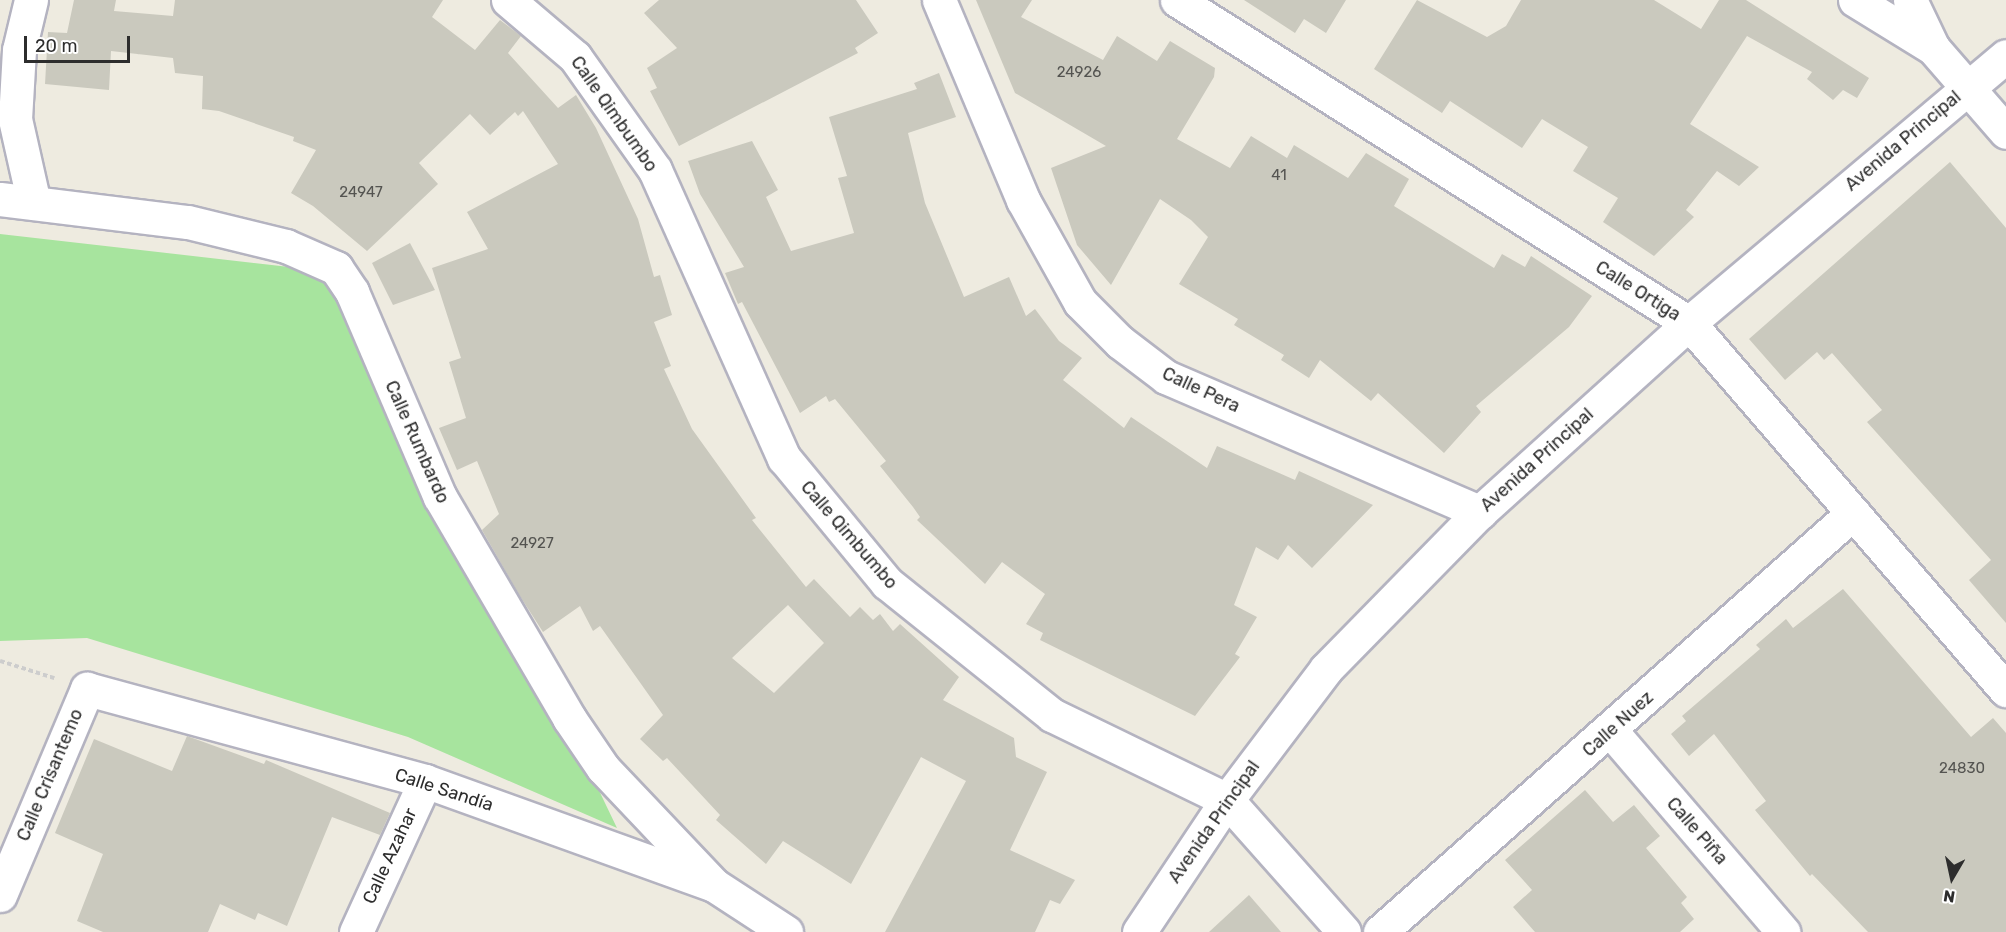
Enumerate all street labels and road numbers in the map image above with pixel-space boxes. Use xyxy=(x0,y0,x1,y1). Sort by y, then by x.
street label: Calle Qimbumbo xyxy=(566,52,662,176)
street label: Avenida Principal xyxy=(1841,86,1965,196)
street label: Calle Ortiga xyxy=(1591,256,1685,326)
street label: Calle Pera xyxy=(1159,363,1243,417)
street label: Calle Rumbardo xyxy=(380,377,454,507)
street label: Avenida Principal xyxy=(1476,404,1598,516)
street label: Calle Qimbumbo xyxy=(796,476,902,594)
street label: Calle Nuez xyxy=(1578,687,1658,761)
street label: Calle Crisantemo xyxy=(12,706,88,844)
street label: Avenida Principal xyxy=(1164,757,1264,887)
street label: Calle Sandía xyxy=(392,764,496,816)
street label: Calle Piña xyxy=(1662,793,1732,869)
street label: Calle Azahar xyxy=(358,804,422,908)

